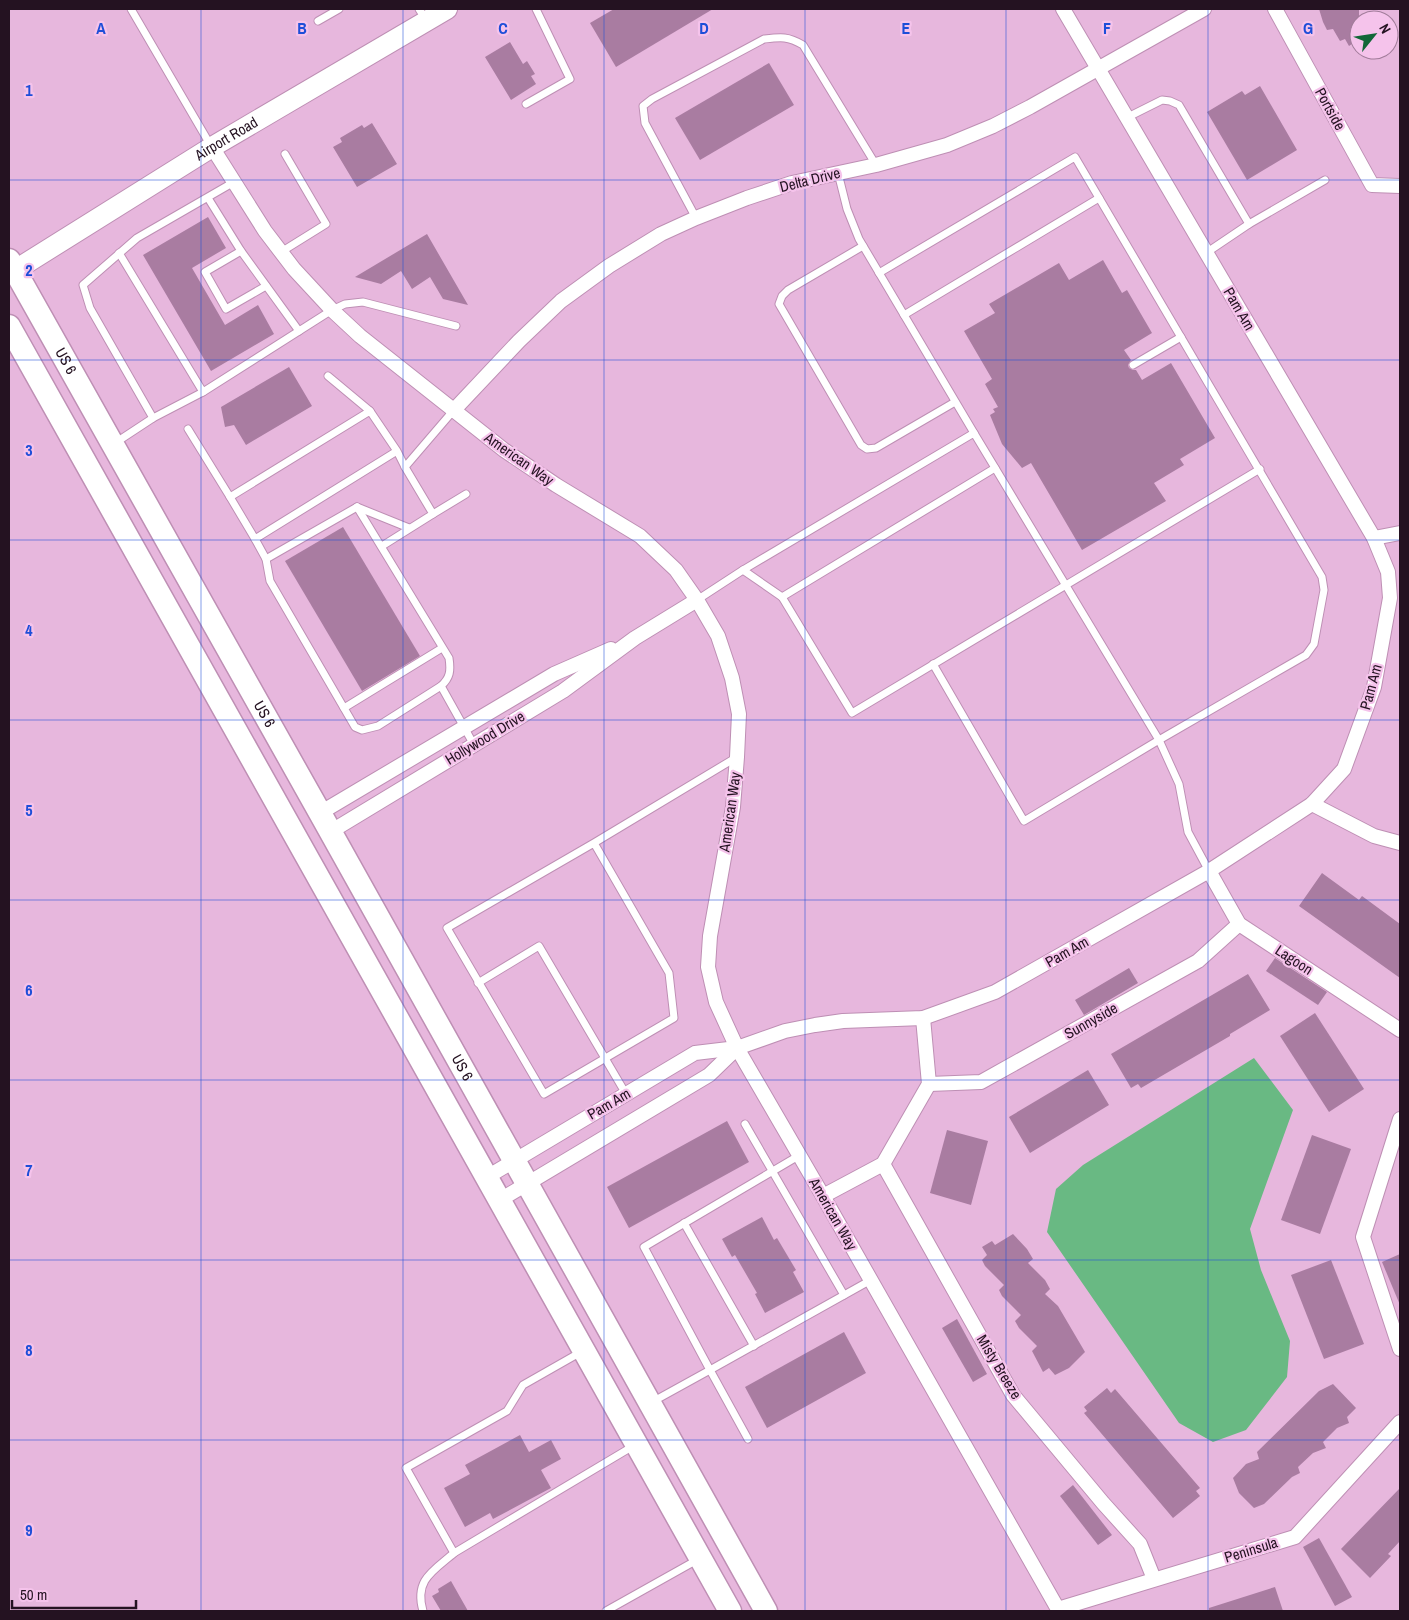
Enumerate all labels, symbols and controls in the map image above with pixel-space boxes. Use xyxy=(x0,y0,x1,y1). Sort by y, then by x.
north arrow xyxy=(1349,10,1399,60)
text: A xyxy=(96,17,106,39)
text: B xyxy=(297,17,307,39)
text: C xyxy=(498,17,508,39)
text: D xyxy=(699,17,709,39)
text: E xyxy=(902,17,911,39)
text: F xyxy=(1103,17,1111,39)
text: G xyxy=(1303,17,1313,39)
text: N xyxy=(1375,20,1395,37)
text: 1 xyxy=(25,79,33,101)
street label: Portside xyxy=(1310,84,1351,134)
street label: Airport Road xyxy=(190,111,261,166)
street label: Delta Drive xyxy=(777,162,842,197)
text: 2 xyxy=(25,259,33,281)
street label: Pam Am xyxy=(1219,283,1260,334)
street label: US 6 xyxy=(50,344,82,378)
street label: American Way xyxy=(480,426,559,491)
text: 3 xyxy=(25,439,33,461)
text: 4 xyxy=(25,619,33,641)
street label: Pam Am xyxy=(1354,662,1387,712)
street label: US 6 xyxy=(249,697,281,731)
street label: Hollywood Drive xyxy=(441,705,529,770)
street label: American Way xyxy=(713,770,746,854)
text: 5 xyxy=(25,799,33,821)
street label: Pam Am xyxy=(1041,931,1092,972)
street label: Lagoon xyxy=(1271,940,1317,980)
text: 6 xyxy=(25,979,33,1001)
street label: Sunnyside xyxy=(1060,997,1121,1044)
street label: US 6 xyxy=(447,1050,479,1084)
street label: Pam Am xyxy=(583,1083,634,1124)
text: 7 xyxy=(25,1159,33,1181)
street label: American Way xyxy=(804,1173,863,1254)
street label: Misty Breeze xyxy=(972,1331,1027,1403)
text: 8 xyxy=(25,1339,33,1361)
text: 9 xyxy=(25,1519,33,1541)
street label: Peninsula xyxy=(1222,1531,1280,1568)
scale bar xyxy=(12,1578,136,1610)
text: 50 m xyxy=(20,1584,47,1605)

